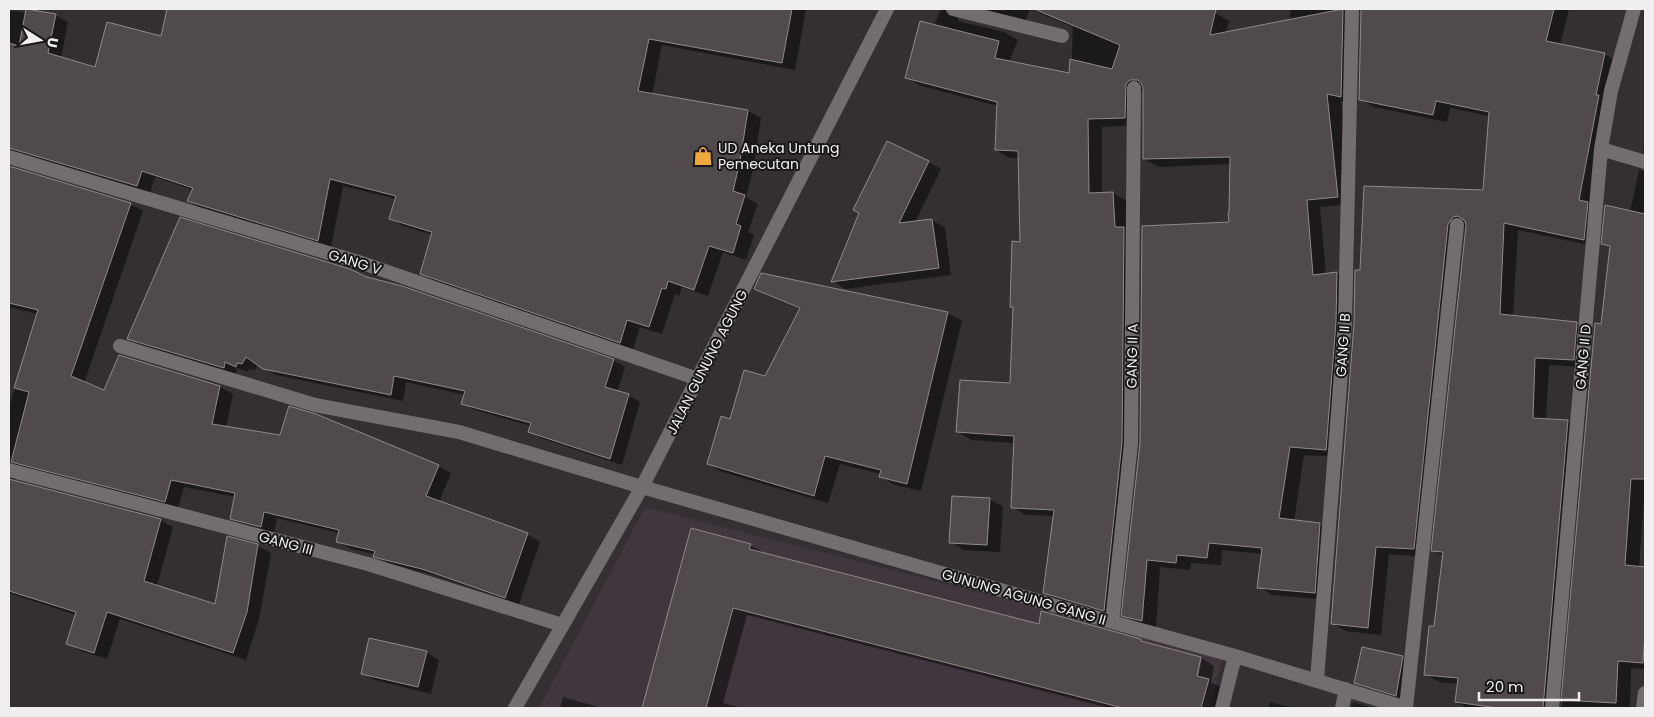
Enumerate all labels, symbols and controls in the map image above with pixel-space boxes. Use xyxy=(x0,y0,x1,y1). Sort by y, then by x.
north arrow xyxy=(15,15,65,65)
text: U xyxy=(42,36,64,49)
place label: UD Aneka Untung Pemecutan xyxy=(718,138,839,174)
shop icon: UD Aneka Untung Pemecutan xyxy=(692,145,714,167)
street label: GANG V xyxy=(326,245,384,280)
street label: JALAN GUNUNG AGUNG xyxy=(662,286,752,438)
street label: GANG II B xyxy=(1331,312,1355,378)
street label: GANG II A xyxy=(1121,323,1143,389)
street label: GANG II D xyxy=(1570,323,1596,390)
street label: GANG III xyxy=(257,526,315,560)
street label: GUNUNG AGUNG GANG II xyxy=(940,564,1108,630)
scale bar xyxy=(1479,670,1579,702)
text: 20 m xyxy=(1486,676,1524,697)

